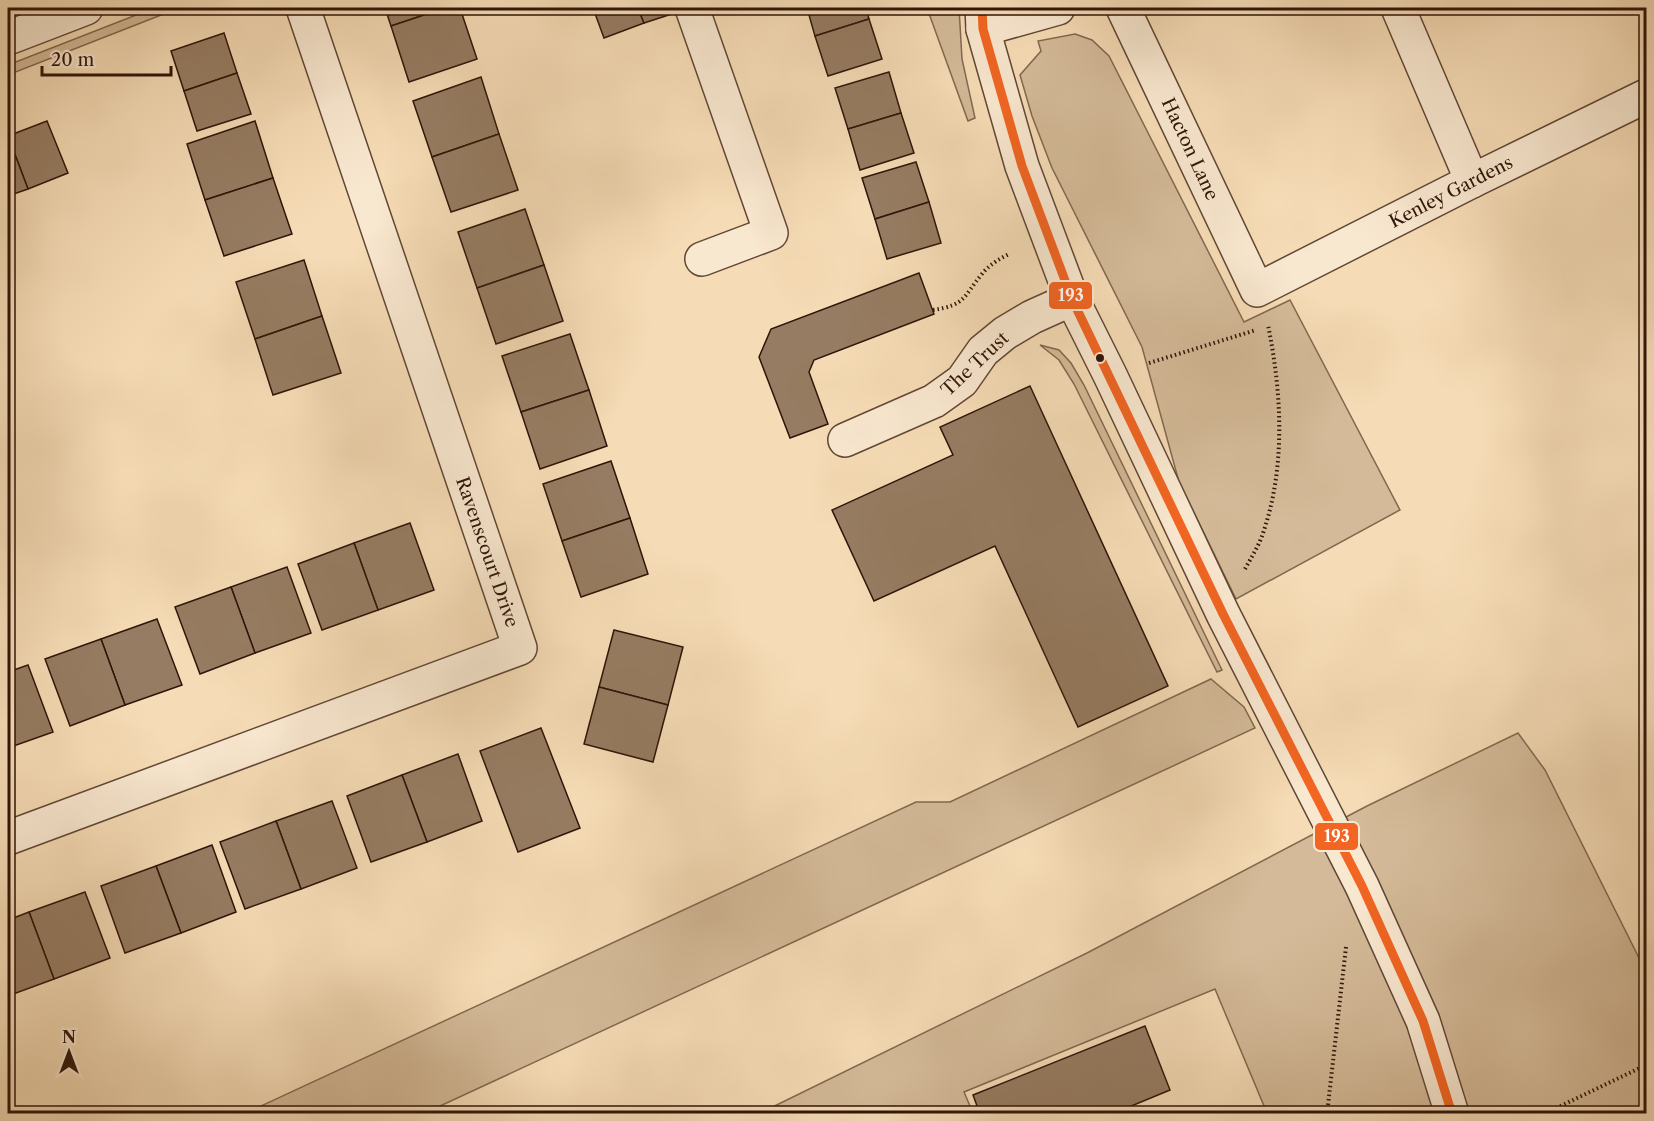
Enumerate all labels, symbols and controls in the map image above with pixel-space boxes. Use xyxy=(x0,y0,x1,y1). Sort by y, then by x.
scale bar xyxy=(42,39,171,77)
text: 20 m xyxy=(51,49,95,71)
street label: Hacton Lane xyxy=(1157,94,1223,204)
street label: Kenley Gardens xyxy=(1386,151,1516,233)
line badge: 193 xyxy=(1048,281,1093,310)
text: 193 xyxy=(1058,285,1084,305)
street label: The Trust xyxy=(937,327,1014,401)
unlabelled marker xyxy=(1094,352,1106,364)
street label: Ravenscourt Drive xyxy=(451,474,523,630)
line badge: 193 xyxy=(1314,822,1359,851)
text: 193 xyxy=(1324,826,1350,846)
north arrow xyxy=(39,1022,99,1082)
text: N xyxy=(62,1027,76,1047)

